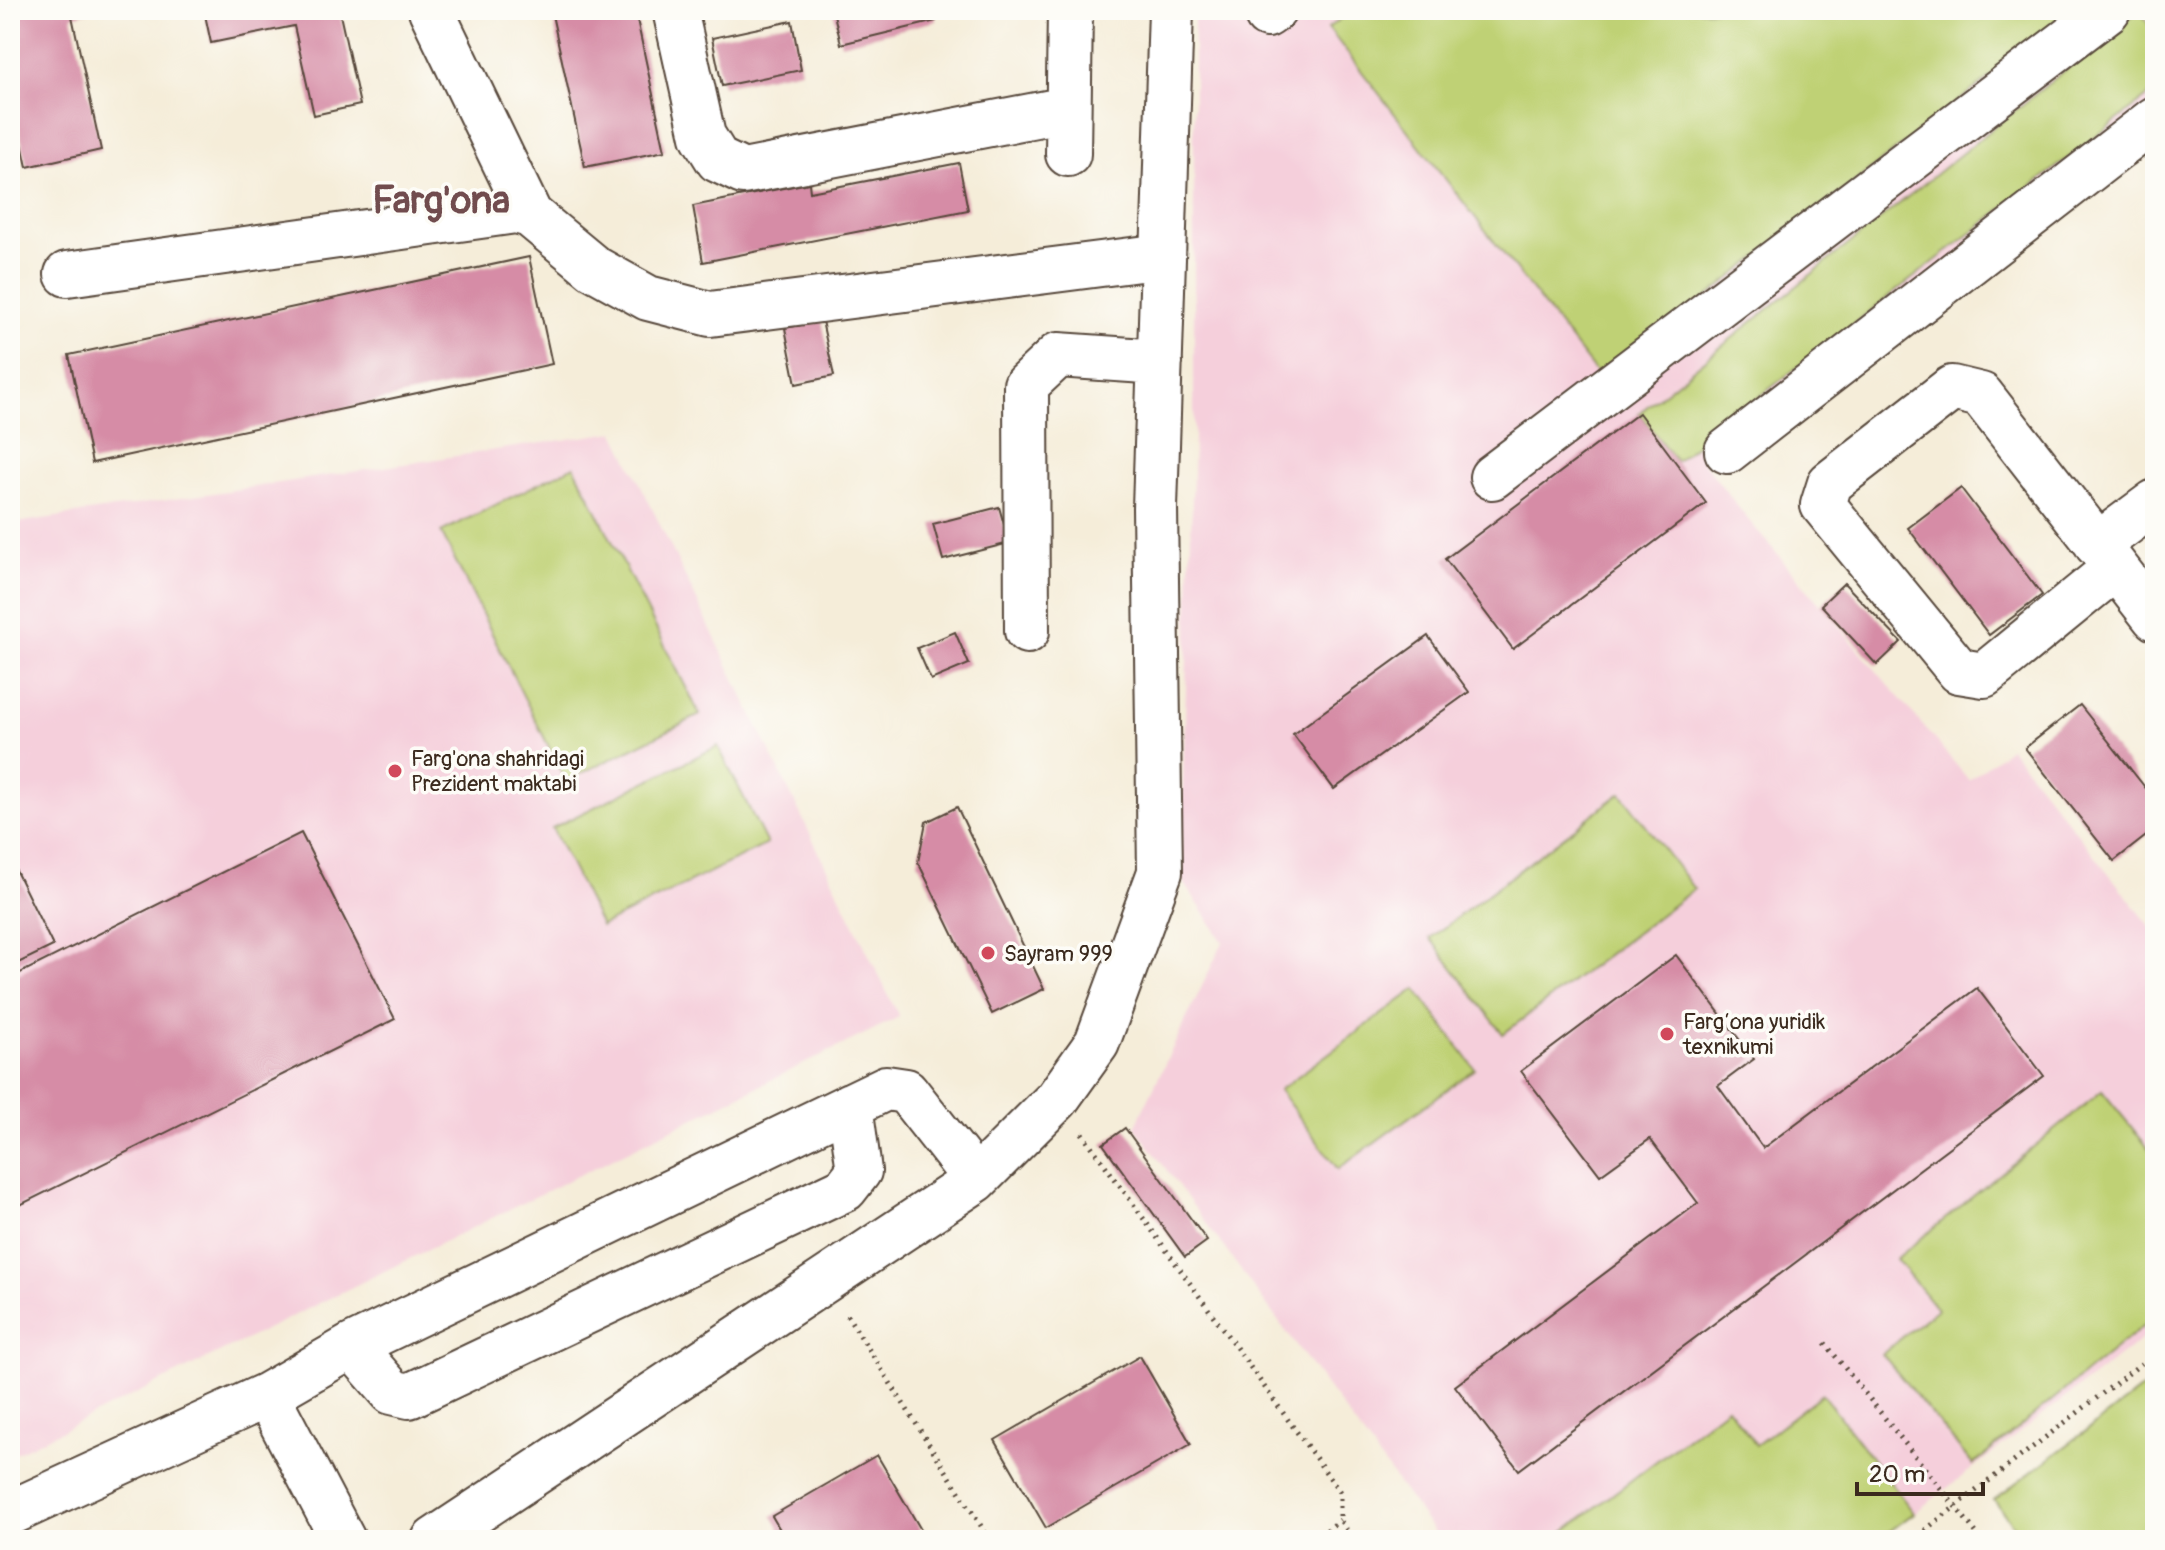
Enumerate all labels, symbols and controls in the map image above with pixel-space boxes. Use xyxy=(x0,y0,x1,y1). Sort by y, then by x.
district label: Farg'ona xyxy=(372,177,510,225)
place label: Farg'ona shahridagi Prezident maktabi xyxy=(411,745,584,798)
marker: Farg'ona shahridagi Prezident maktabi xyxy=(386,762,404,780)
place label: Sayram 999 xyxy=(1004,940,1113,968)
marker: Sayram 999 xyxy=(979,944,997,962)
place label: Farg‘ona yuridik texnikumi xyxy=(1682,1008,1825,1061)
marker: Farg‘ona yuridik texnikumi xyxy=(1658,1025,1676,1043)
scale bar xyxy=(1857,1446,1983,1496)
text: 20 m xyxy=(1869,1460,1925,1489)

